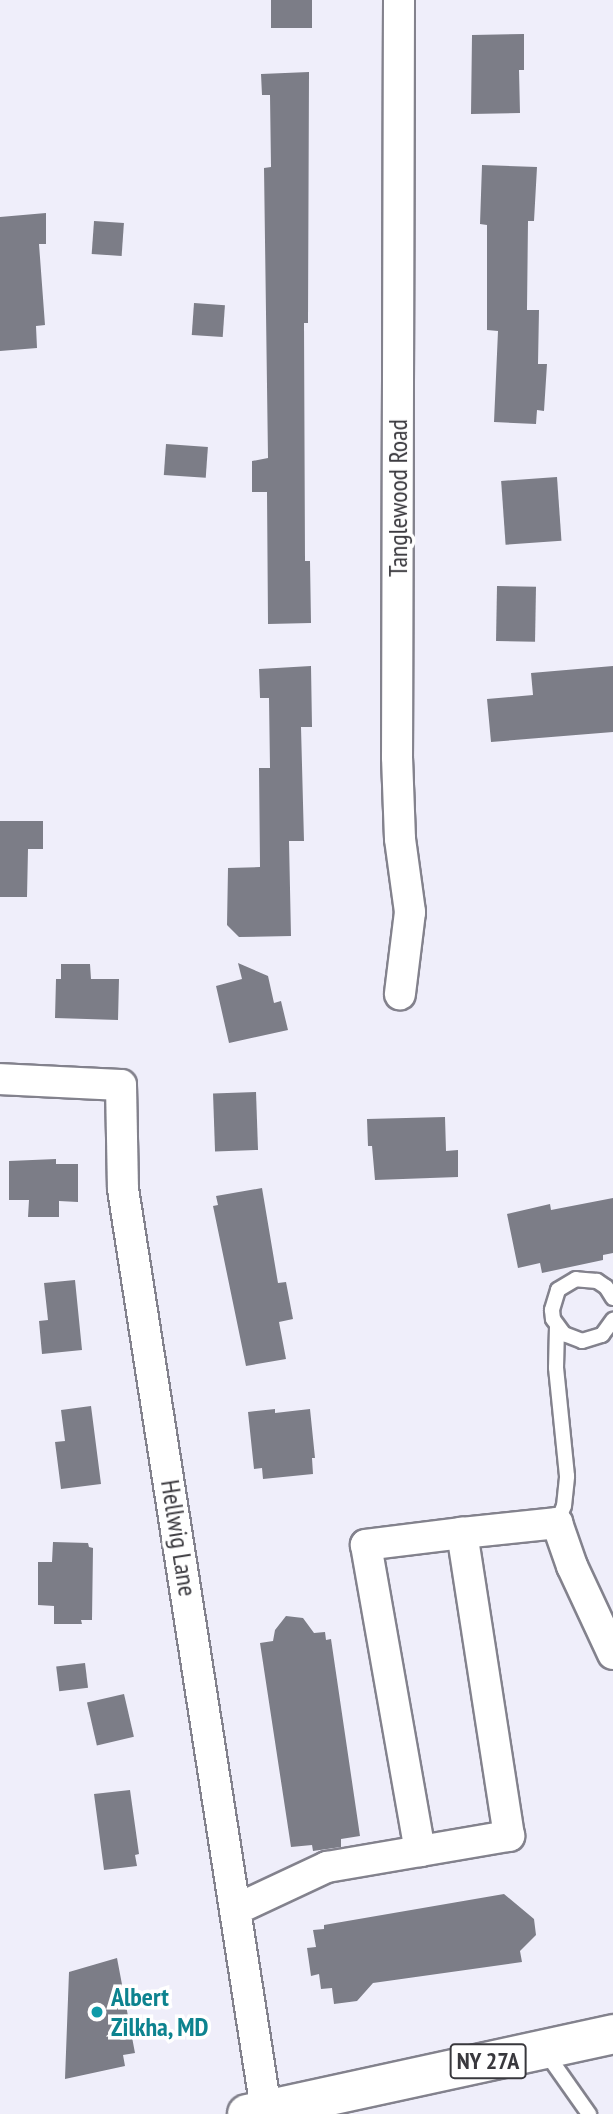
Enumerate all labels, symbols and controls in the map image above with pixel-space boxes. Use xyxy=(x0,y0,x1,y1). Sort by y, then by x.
street label: Tanglewood Road xyxy=(382,419,414,577)
street label: Hellwig Lane xyxy=(154,1478,204,1598)
place label: Albert Zilkha, MD xyxy=(111,1981,210,2042)
marker: Albert Zilkha, MD xyxy=(89,2004,105,2020)
road number: NY 27A xyxy=(448,2040,528,2082)

